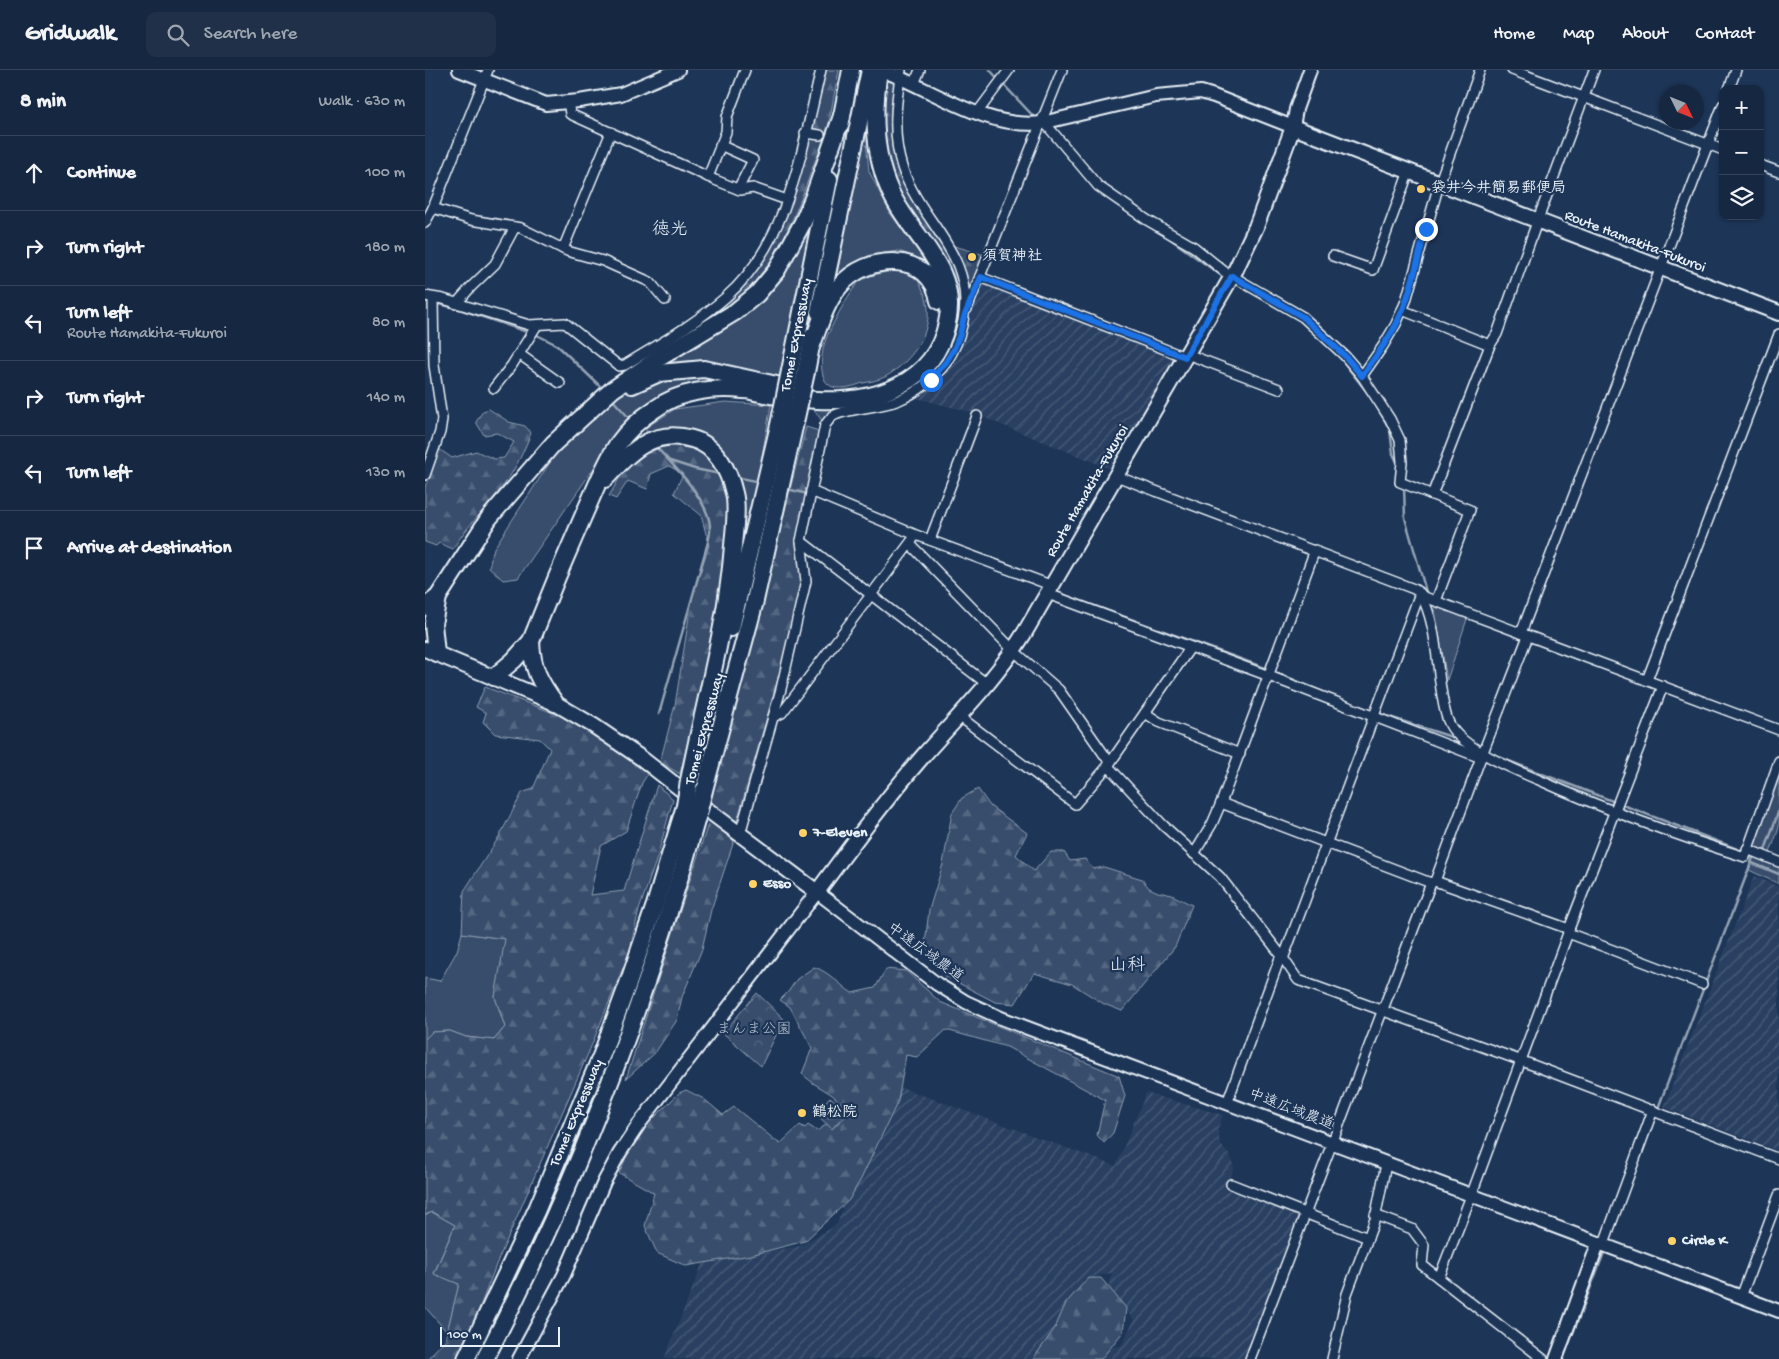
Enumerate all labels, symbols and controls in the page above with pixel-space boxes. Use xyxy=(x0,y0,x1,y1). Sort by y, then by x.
search box xyxy=(146,12,496,57)
text: Gridwalk xyxy=(25,20,116,49)
icon: search xyxy=(164,21,192,49)
text: Search here xyxy=(204,23,297,46)
text: Home xyxy=(1493,24,1535,45)
text: Map xyxy=(1563,24,1594,45)
text: About xyxy=(1622,24,1668,45)
text: Contact xyxy=(1696,24,1754,45)
north arrow xyxy=(1659,85,1704,130)
map controls xyxy=(1719,85,1764,220)
button: + xyxy=(1719,85,1764,130)
text: 8 min xyxy=(20,90,66,115)
text: Walk · 630 m xyxy=(319,93,405,112)
button: − xyxy=(1719,130,1764,175)
icon: ahead xyxy=(20,159,48,187)
text: Continue xyxy=(67,162,136,185)
text: 100 m xyxy=(365,164,405,183)
button: layers xyxy=(1719,175,1764,220)
place label: 袋井今井簡易郵便局 xyxy=(1431,179,1566,198)
marker: 袋井今井簡易郵便局 xyxy=(1415,183,1427,195)
street label: Route Hamakita-Fukuroi xyxy=(1562,207,1708,277)
route end xyxy=(1415,218,1438,241)
district label: 徳光 xyxy=(652,219,688,241)
icon: right xyxy=(20,234,48,262)
text: Turn right xyxy=(67,237,143,260)
text: 180 m xyxy=(366,239,405,258)
place label: 須賀神社 xyxy=(982,247,1042,266)
marker: 須賀神社 xyxy=(966,251,978,263)
street label: Tomei Expressway xyxy=(777,276,817,394)
text: Turn left xyxy=(67,302,131,325)
icon: left xyxy=(20,309,48,337)
text: 80 m xyxy=(372,314,405,333)
text: Route Hamakita-Fukuroi xyxy=(67,325,227,344)
route start xyxy=(920,369,943,392)
icon: right xyxy=(20,384,48,412)
text: Turn right xyxy=(67,387,143,410)
text: 140 m xyxy=(367,389,405,408)
street label: Route Hamakita-Fukuroi xyxy=(1043,422,1133,560)
icon: left xyxy=(20,459,48,487)
text: Turn left xyxy=(67,462,131,485)
text: 130 m xyxy=(366,464,405,483)
icon: arrive xyxy=(20,534,48,562)
text: Arrive at destination xyxy=(67,537,231,560)
street label: Tomei Expressway xyxy=(681,671,729,788)
place label: 7-Eleven xyxy=(812,824,868,842)
marker: 7-Eleven xyxy=(797,827,809,839)
place label: Esso xyxy=(763,875,791,893)
marker: Esso xyxy=(747,878,759,890)
street label: 中遠広域農道 xyxy=(883,918,967,987)
district label: 山科 xyxy=(1109,955,1145,977)
park label: まんま公園 xyxy=(716,1021,792,1039)
street label: Tomei Expressway xyxy=(546,1056,608,1170)
street label: 中遠広域農道 xyxy=(1246,1085,1337,1135)
place label: 鶴松院 xyxy=(812,1103,857,1122)
marker: 鶴松院 xyxy=(796,1107,808,1119)
place label: Circle K xyxy=(1681,1232,1728,1250)
marker: Circle K xyxy=(1666,1235,1678,1247)
scale bar xyxy=(440,1324,560,1347)
text: 100 m xyxy=(447,1327,482,1344)

